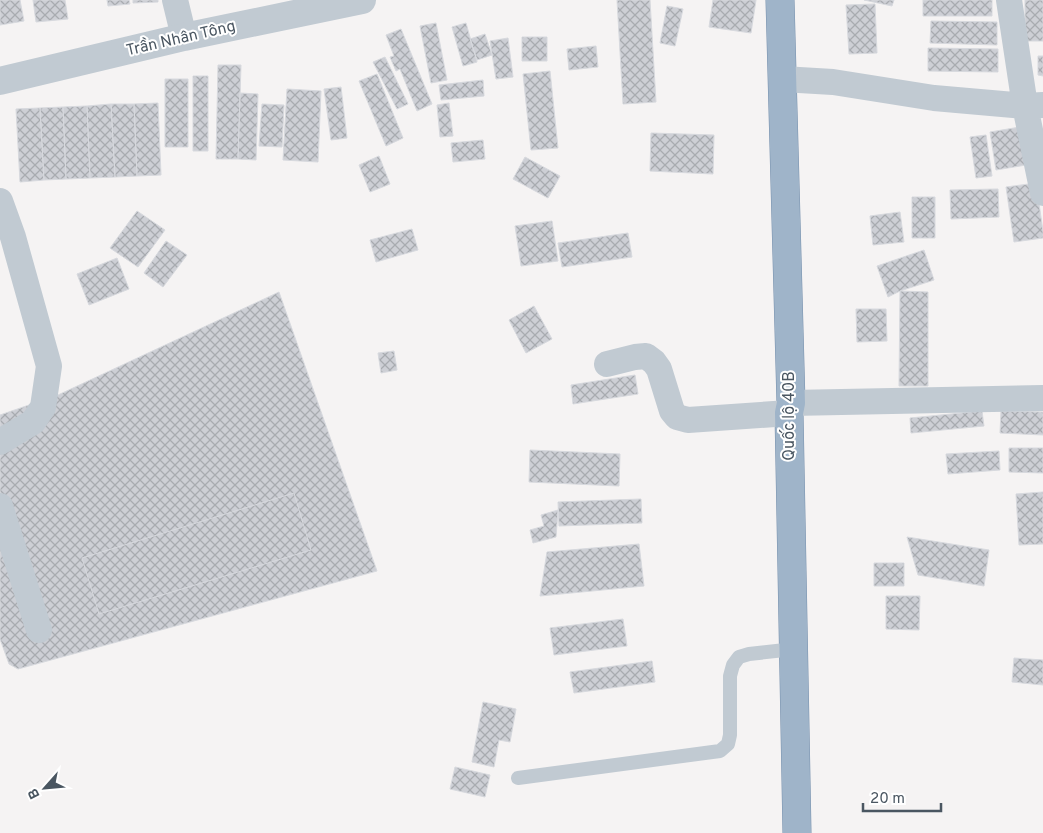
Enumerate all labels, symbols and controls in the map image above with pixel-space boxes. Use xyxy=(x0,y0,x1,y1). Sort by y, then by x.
street label: Trần Nhân Tông xyxy=(124,16,238,61)
street label: Quốc lộ 40B xyxy=(779,371,800,461)
north arrow xyxy=(20,763,70,813)
scale bar xyxy=(863,780,940,812)
text: B xyxy=(25,785,45,801)
text: 20 m xyxy=(870,790,905,809)

